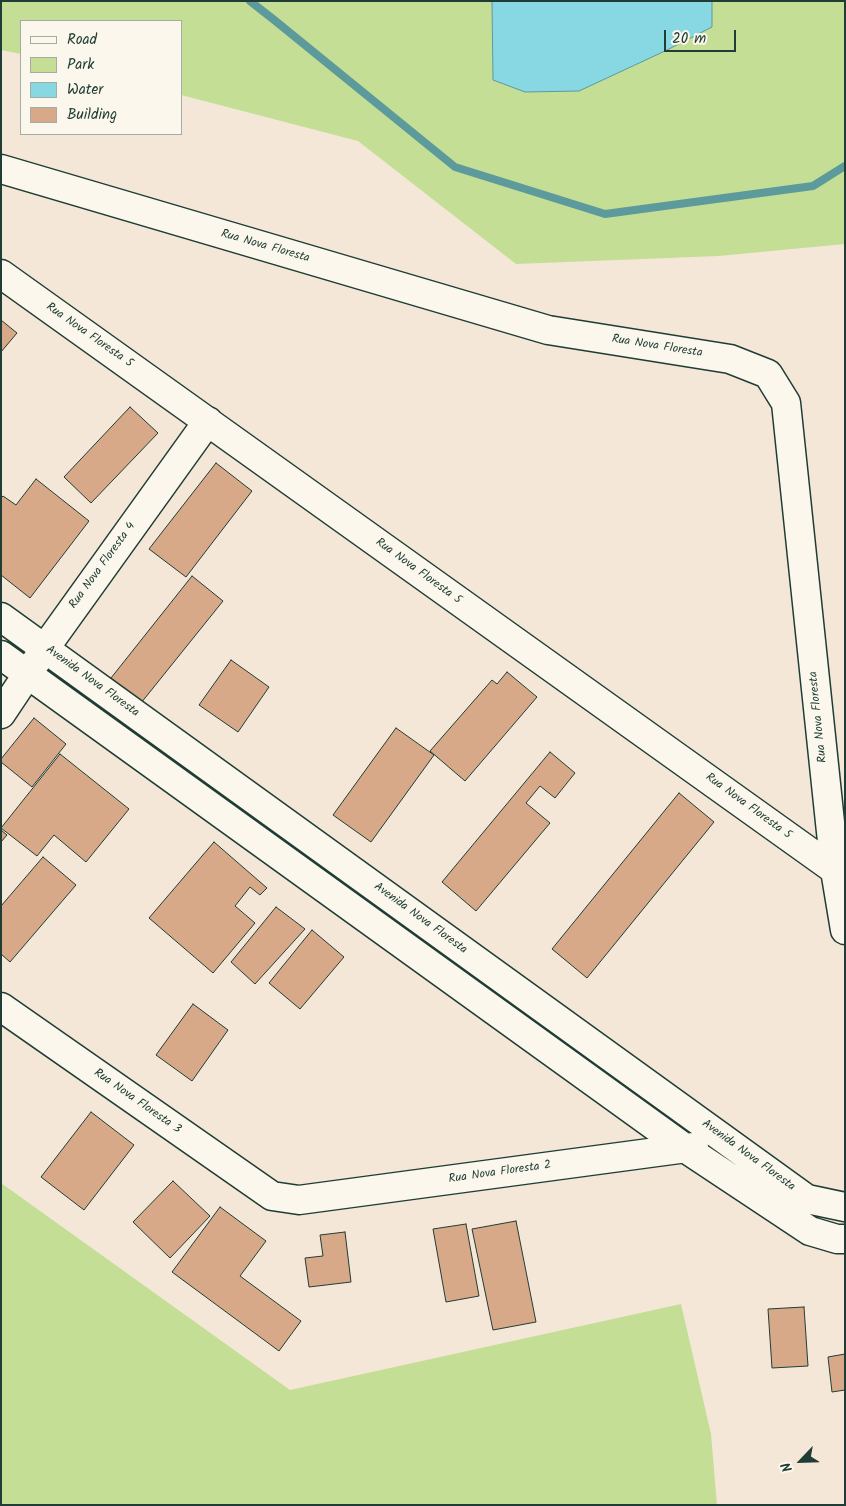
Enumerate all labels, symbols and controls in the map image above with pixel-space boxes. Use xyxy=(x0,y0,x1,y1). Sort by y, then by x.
legend xyxy=(20,20,182,135)
scale bar xyxy=(666,20,738,52)
text: 20 m xyxy=(672,27,706,51)
text: Road xyxy=(67,28,97,52)
text: Park xyxy=(67,53,94,77)
text: Water xyxy=(67,78,103,102)
text: Building xyxy=(67,103,117,127)
street label: Rua Nova Floresta xyxy=(219,227,311,267)
street label: Rua Nova Floresta 5 xyxy=(43,301,135,371)
street label: Rua Nova Floresta xyxy=(611,333,703,361)
street label: Rua Nova Floresta 4 xyxy=(67,520,139,612)
street label: Rua Nova Floresta 5 xyxy=(372,536,464,608)
street label: Avenida Nova Floresta xyxy=(42,643,142,721)
street label: Rua Nova Floresta xyxy=(807,671,831,763)
street label: Rua Nova Floresta 5 xyxy=(702,771,794,843)
street label: Avenida Nova Floresta xyxy=(370,880,470,958)
street label: Rua Nova Floresta 3 xyxy=(91,1066,183,1138)
street label: Avenida Nova Floresta xyxy=(698,1117,798,1195)
street label: Rua Nova Floresta 2 xyxy=(448,1159,552,1187)
north arrow xyxy=(776,1436,826,1486)
text: N xyxy=(775,1459,799,1476)

